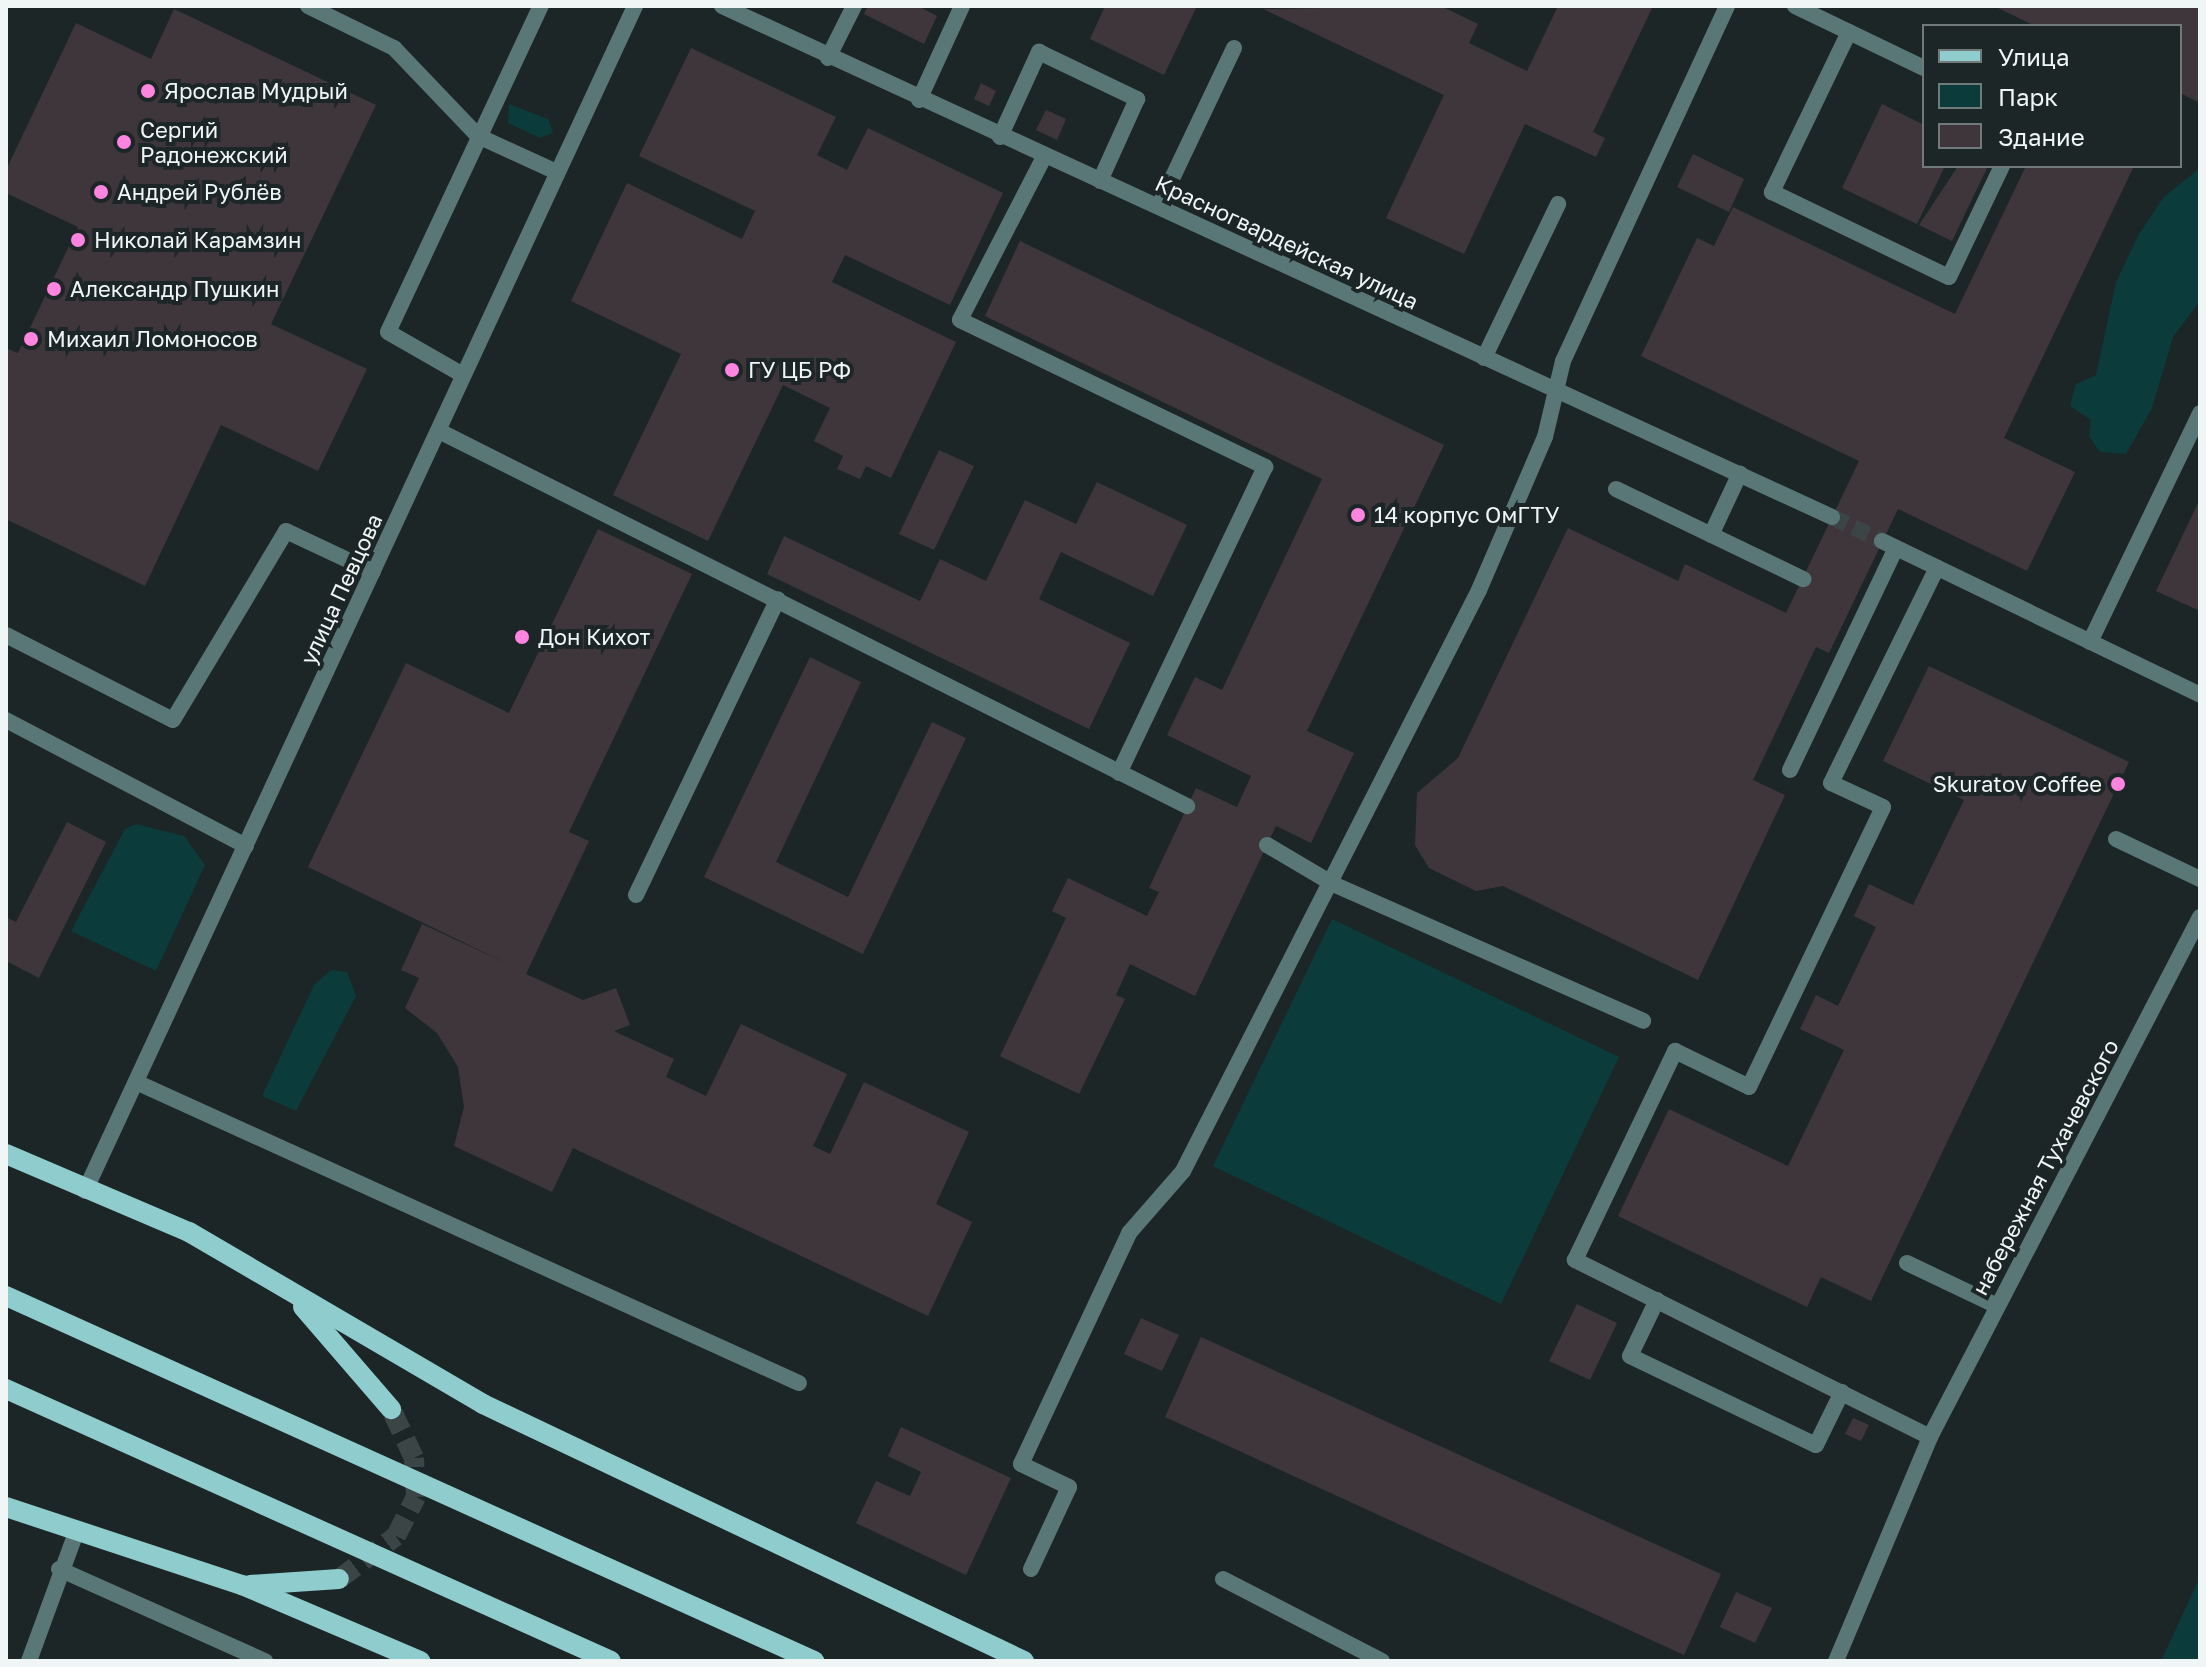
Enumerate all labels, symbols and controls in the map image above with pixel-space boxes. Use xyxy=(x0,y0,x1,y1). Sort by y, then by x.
legend xyxy=(1922,24,2182,168)
text: Улица xyxy=(1998,42,2070,71)
place label: Ярослав Мудрый xyxy=(164,78,348,104)
marker: Ярослав Мудрый xyxy=(139,82,157,100)
text: Парк xyxy=(1998,82,2058,111)
place label: Сергий Радонежский xyxy=(140,116,288,168)
text: Здание xyxy=(1998,122,2085,151)
marker: Сергий Радонежский xyxy=(115,133,133,151)
street label: Красногвардейская улица xyxy=(1151,169,1423,315)
place label: Андрей Рублёв xyxy=(117,179,282,205)
marker: Андрей Рублёв xyxy=(92,183,110,201)
place label: Николай Карамзин xyxy=(94,227,301,253)
marker: Николай Карамзин xyxy=(69,231,87,249)
place label: Александр Пушкин xyxy=(70,276,279,302)
marker: Александр Пушкин xyxy=(45,280,63,298)
place label: Михаил Ломоносов xyxy=(47,326,258,352)
marker: Михаил Ломоносов xyxy=(22,330,40,348)
place label: ГУ ЦБ РФ xyxy=(748,357,851,383)
marker: ГУ ЦБ РФ xyxy=(723,361,741,379)
place label: 14 корпус ОмГТУ xyxy=(1374,502,1559,528)
marker: 14 корпус ОмГТУ xyxy=(1349,506,1367,524)
street label: улица Певцова xyxy=(295,509,387,669)
place label: Дон Кихот xyxy=(538,624,650,650)
marker: Дон Кихот xyxy=(513,628,531,646)
place label: Skuratov Coffee xyxy=(1933,771,2102,797)
marker: Skuratov Coffee xyxy=(2109,775,2127,793)
street label: набережная Тухачевского xyxy=(1966,1035,2124,1299)

